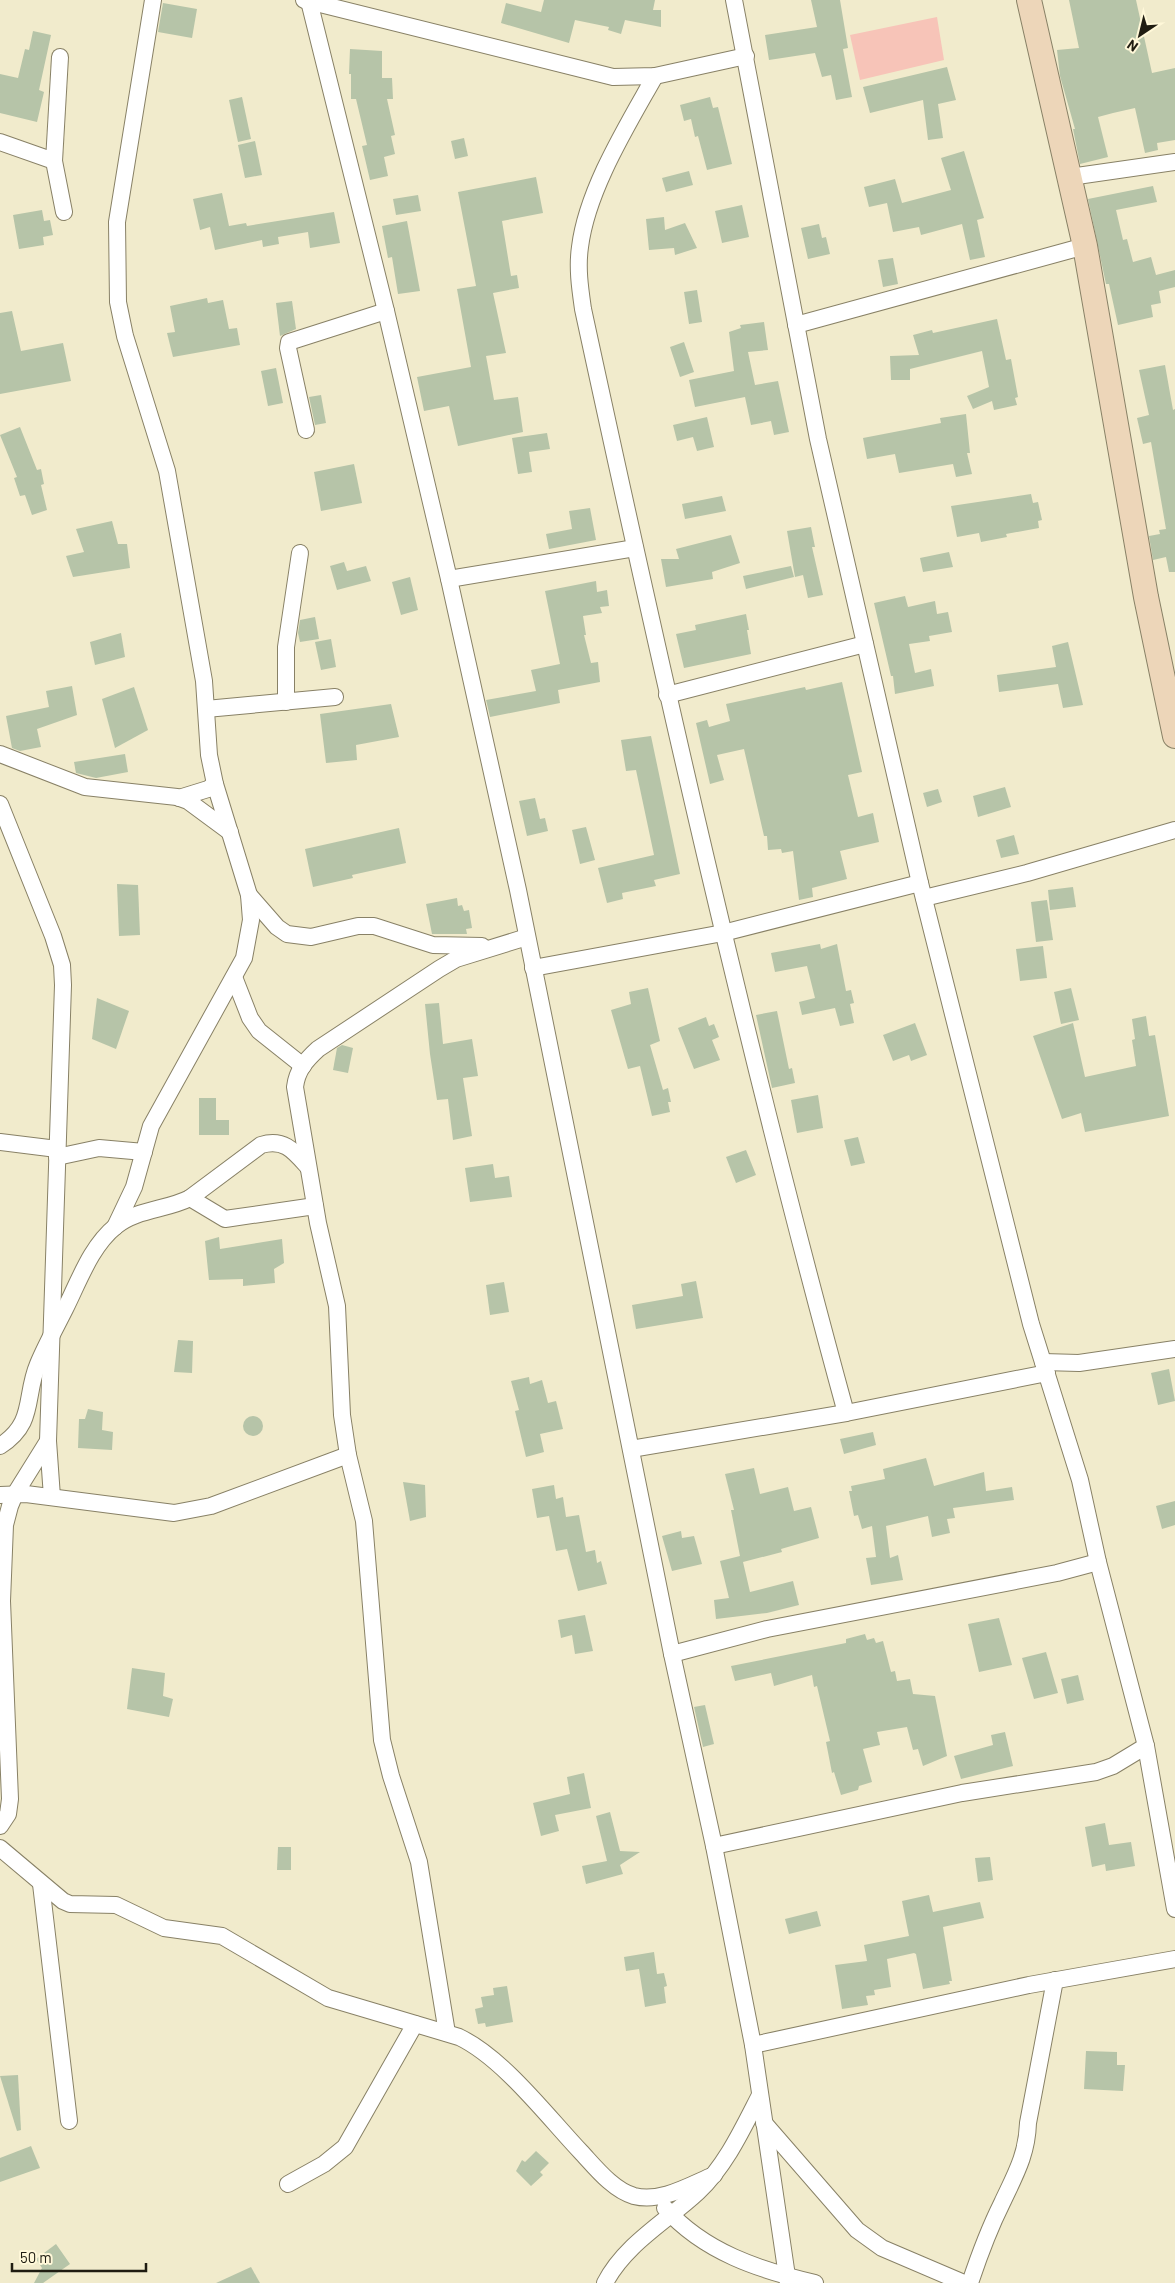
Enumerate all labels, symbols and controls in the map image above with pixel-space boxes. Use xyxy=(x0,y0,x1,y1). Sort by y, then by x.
north arrow xyxy=(1115,10,1165,60)
text: N xyxy=(1124,36,1141,56)
scale bar xyxy=(12,2240,146,2272)
text: 50 m xyxy=(20,2248,52,2266)

